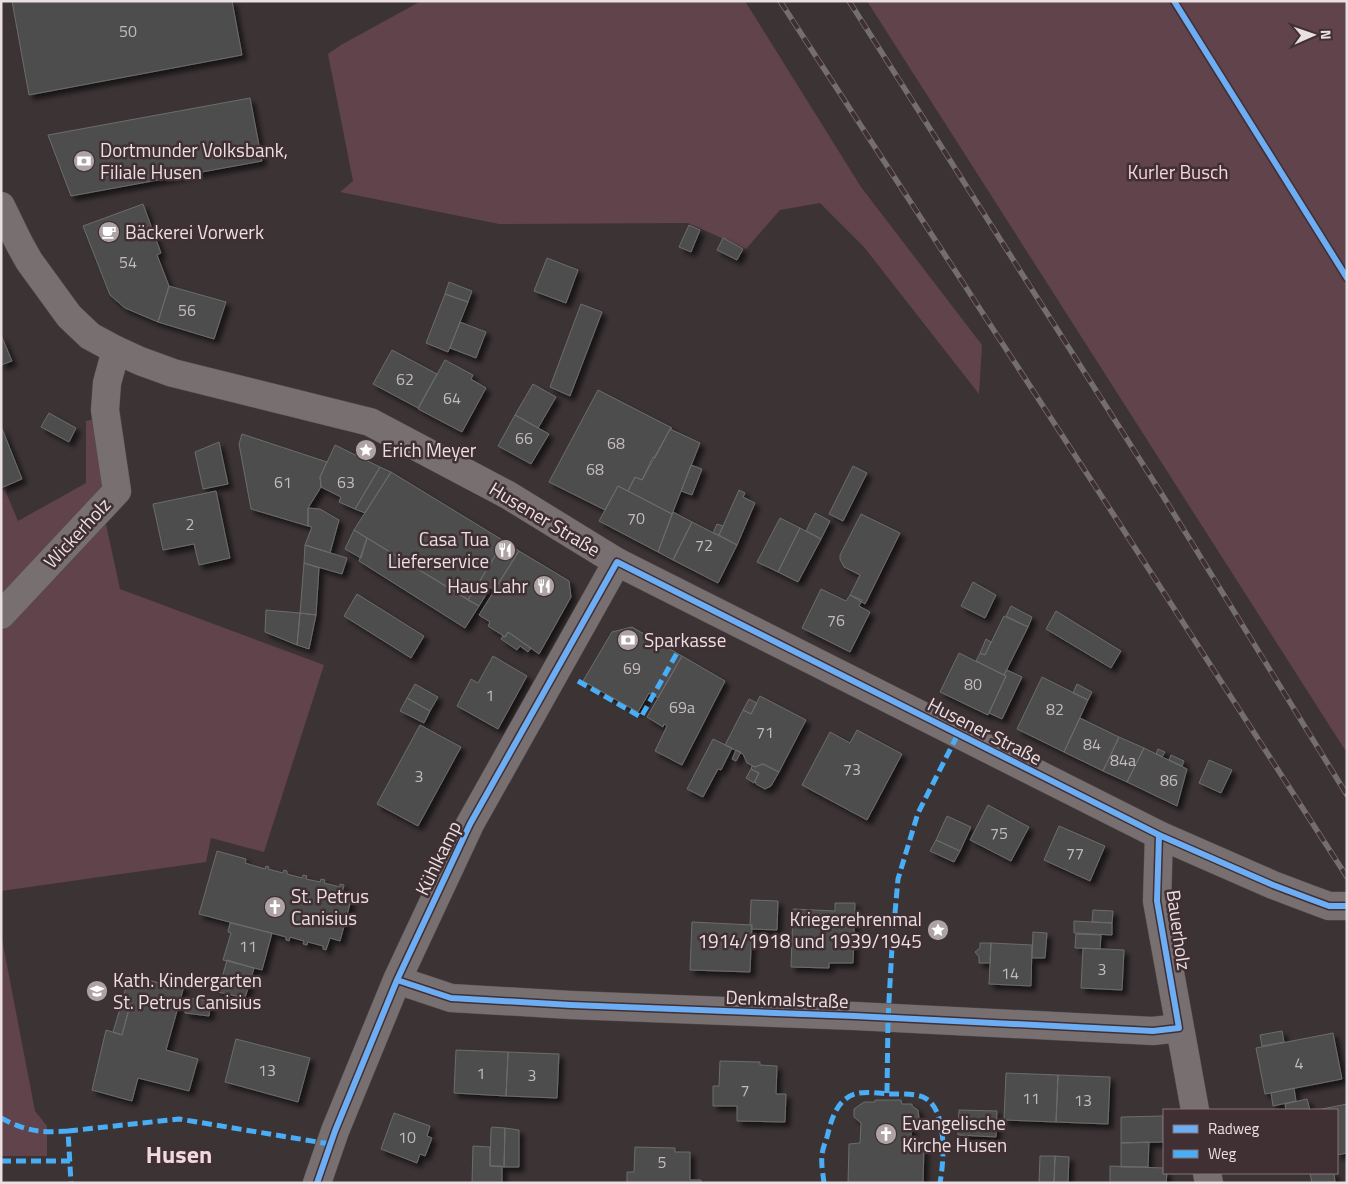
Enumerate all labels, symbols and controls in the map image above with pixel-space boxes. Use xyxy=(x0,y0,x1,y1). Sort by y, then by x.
north arrow xyxy=(1288,10,1338,60)
house number: 50 xyxy=(119,19,137,43)
text: N xyxy=(1316,29,1337,40)
place label: Dortmunder Volksbank, Filiale Husen xyxy=(100,135,288,186)
bank icon: Dortmunder Volksbank, Filiale Husen xyxy=(72,149,96,173)
park label: Kurler Busch xyxy=(1127,157,1229,186)
place label: Bäckerei Vorwerk xyxy=(125,217,264,246)
cafe icon: Bäckerei Vorwerk xyxy=(97,220,121,244)
house number: 54 xyxy=(119,250,137,274)
house number: 56 xyxy=(178,298,196,322)
house number: 62 xyxy=(396,367,414,391)
house number: 64 xyxy=(443,386,461,410)
house number: 66 xyxy=(515,426,533,450)
house number: 68 xyxy=(607,431,625,455)
place label: Erich Meyer xyxy=(382,435,477,464)
place icon: Erich Meyer xyxy=(354,438,378,462)
house number: 68 xyxy=(586,457,604,481)
house number: 61 xyxy=(274,470,292,494)
house number: 63 xyxy=(337,470,355,494)
street label: Husener Straße xyxy=(484,474,606,563)
street label: Wickerholz xyxy=(36,491,117,575)
house number: 70 xyxy=(627,506,645,530)
house number: 2 xyxy=(186,512,194,536)
place label: Casa Tua Lieferservice xyxy=(388,524,489,575)
house number: 72 xyxy=(695,533,713,557)
restaurant icon: Casa Tua Lieferservice xyxy=(493,538,517,562)
place label: Haus Lahr xyxy=(447,571,528,600)
restaurant icon: Haus Lahr xyxy=(532,574,556,598)
house number: 76 xyxy=(827,608,845,632)
place label: Sparkasse xyxy=(644,625,726,654)
bank icon: Sparkasse xyxy=(616,628,640,652)
house number: 69 xyxy=(623,656,641,680)
house number: 80 xyxy=(964,672,982,696)
house number: 1 xyxy=(486,683,494,707)
street label: Husener Straße xyxy=(923,689,1048,772)
house number: 69a xyxy=(669,695,695,719)
house number: 82 xyxy=(1046,697,1064,721)
house number: 71 xyxy=(756,720,774,744)
house number: 84 xyxy=(1083,732,1101,756)
house number: 84a xyxy=(1110,748,1136,772)
house number: 73 xyxy=(843,757,861,781)
house number: 3 xyxy=(415,764,423,788)
house number: 86 xyxy=(1160,768,1178,792)
street label: Kühlkamp xyxy=(407,816,468,900)
house number: 75 xyxy=(990,821,1008,845)
house number: 77 xyxy=(1066,841,1084,865)
place label: St. Petrus Canisius xyxy=(291,881,369,932)
street label: Bauerholz xyxy=(1160,888,1199,972)
church icon: St. Petrus Canisius xyxy=(263,895,287,919)
place label: Kriegerehrenmal 1914/1918 und 1939/1945 xyxy=(697,904,922,955)
place icon: Kriegerehrenmal 1914/1918 und 1939/1945 xyxy=(926,918,950,942)
house number: 11 xyxy=(239,934,257,958)
house number: 3 xyxy=(1098,957,1106,981)
house number: 14 xyxy=(1001,961,1019,985)
place label: Kath. Kindergarten St. Petrus Canisius xyxy=(113,965,262,1016)
school or university icon: Kath. Kindergarten St. Petrus Canisius xyxy=(85,979,109,1003)
street label: Denkmalstraße xyxy=(725,982,849,1015)
house number: 4 xyxy=(1295,1051,1304,1075)
house number: 13 xyxy=(258,1058,276,1082)
house number: 1 xyxy=(477,1061,485,1085)
house number: 3 xyxy=(528,1063,536,1087)
house number: 7 xyxy=(741,1078,749,1102)
house number: 11 xyxy=(1022,1086,1040,1110)
house number: 13 xyxy=(1074,1088,1092,1112)
place label: Evangelische Kirche Husen xyxy=(902,1108,1007,1159)
legend xyxy=(1163,1109,1338,1174)
text: Radweg xyxy=(1208,1117,1260,1140)
church icon: Evangelische Kirche Husen xyxy=(874,1122,898,1146)
house number: 10 xyxy=(398,1125,416,1149)
district label: Husen xyxy=(146,1136,212,1172)
text: Weg xyxy=(1208,1142,1237,1165)
house number: 5 xyxy=(658,1150,667,1174)

